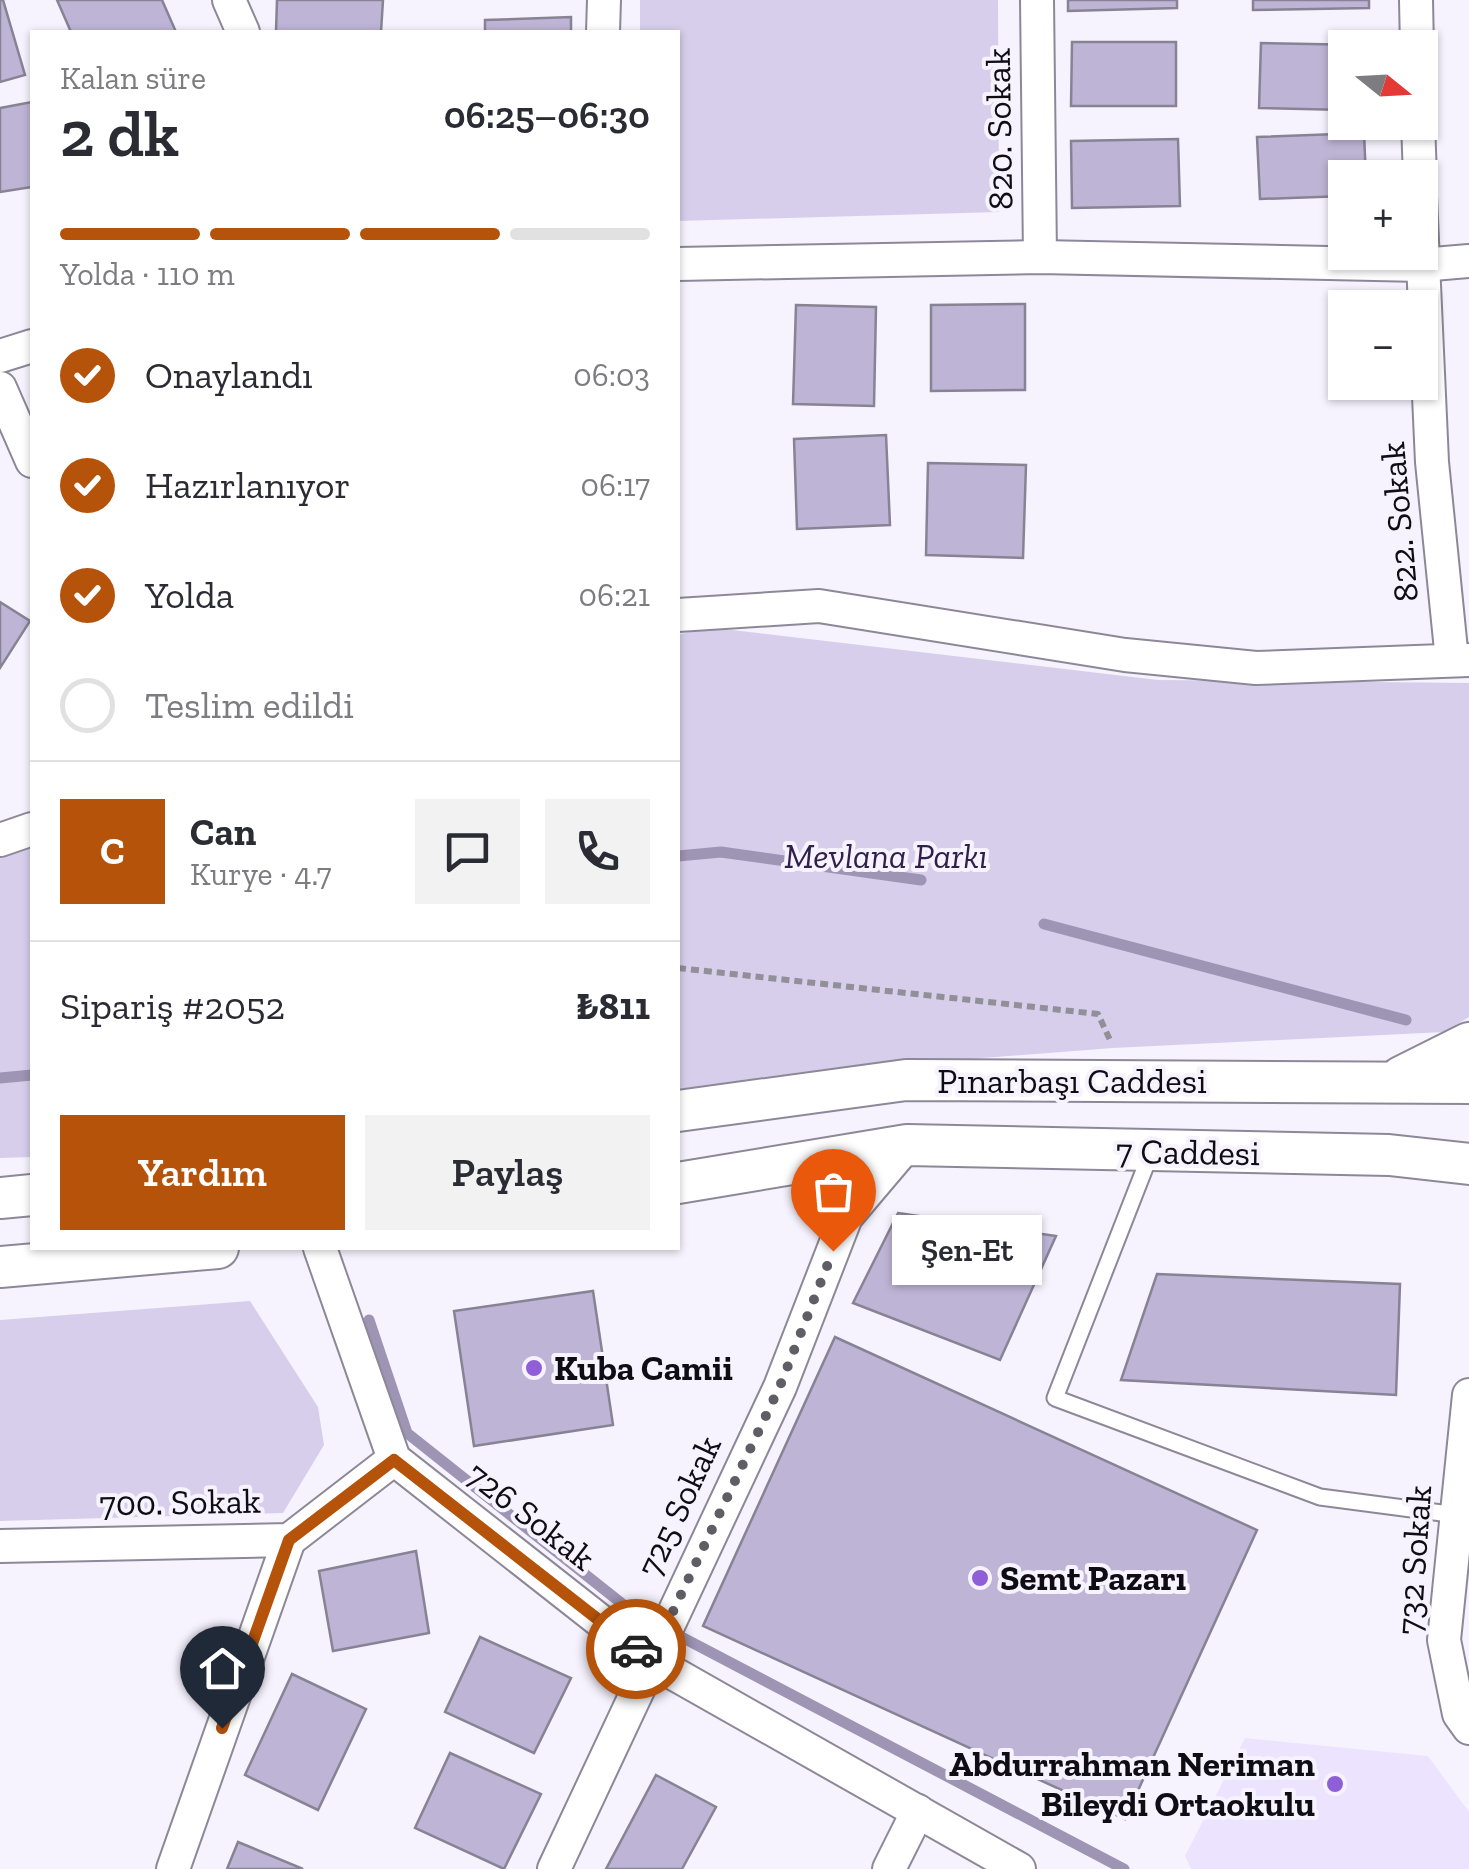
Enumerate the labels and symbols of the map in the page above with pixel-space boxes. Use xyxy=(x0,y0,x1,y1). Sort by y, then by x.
north arrow xyxy=(1328,30,1438,140)
street label: 820. Sokak xyxy=(977,48,1021,210)
street label: 822. Sokak xyxy=(1371,440,1427,604)
park label: Mevlana Parkı xyxy=(784,835,988,877)
street label: Pınarbaşı Caddesi xyxy=(937,1060,1207,1102)
street label: 7 Caddesi xyxy=(1116,1130,1261,1174)
pin xyxy=(791,1149,876,1252)
callout: Şen-Et xyxy=(893,1216,1043,1286)
place label: Kuba Camii xyxy=(554,1347,733,1389)
marker: Kuba Camii xyxy=(523,1357,545,1379)
street label: 725 Sokak xyxy=(628,1429,730,1583)
street label: 726 Sokak xyxy=(459,1453,603,1579)
street label: 700. Sokak xyxy=(99,1480,261,1524)
street label: 732 Sokak xyxy=(1388,1484,1440,1636)
place label: Semt Pazarı xyxy=(1000,1557,1186,1599)
marker: Semt Pazarı xyxy=(969,1567,991,1589)
courier xyxy=(586,1599,686,1699)
pin xyxy=(180,1626,265,1729)
place label: Abdurrahman Neriman Bileydi Ortaokulu xyxy=(949,1743,1315,1825)
marker: Abdurrahman Neriman Bileydi Ortaokulu xyxy=(1324,1773,1346,1795)

